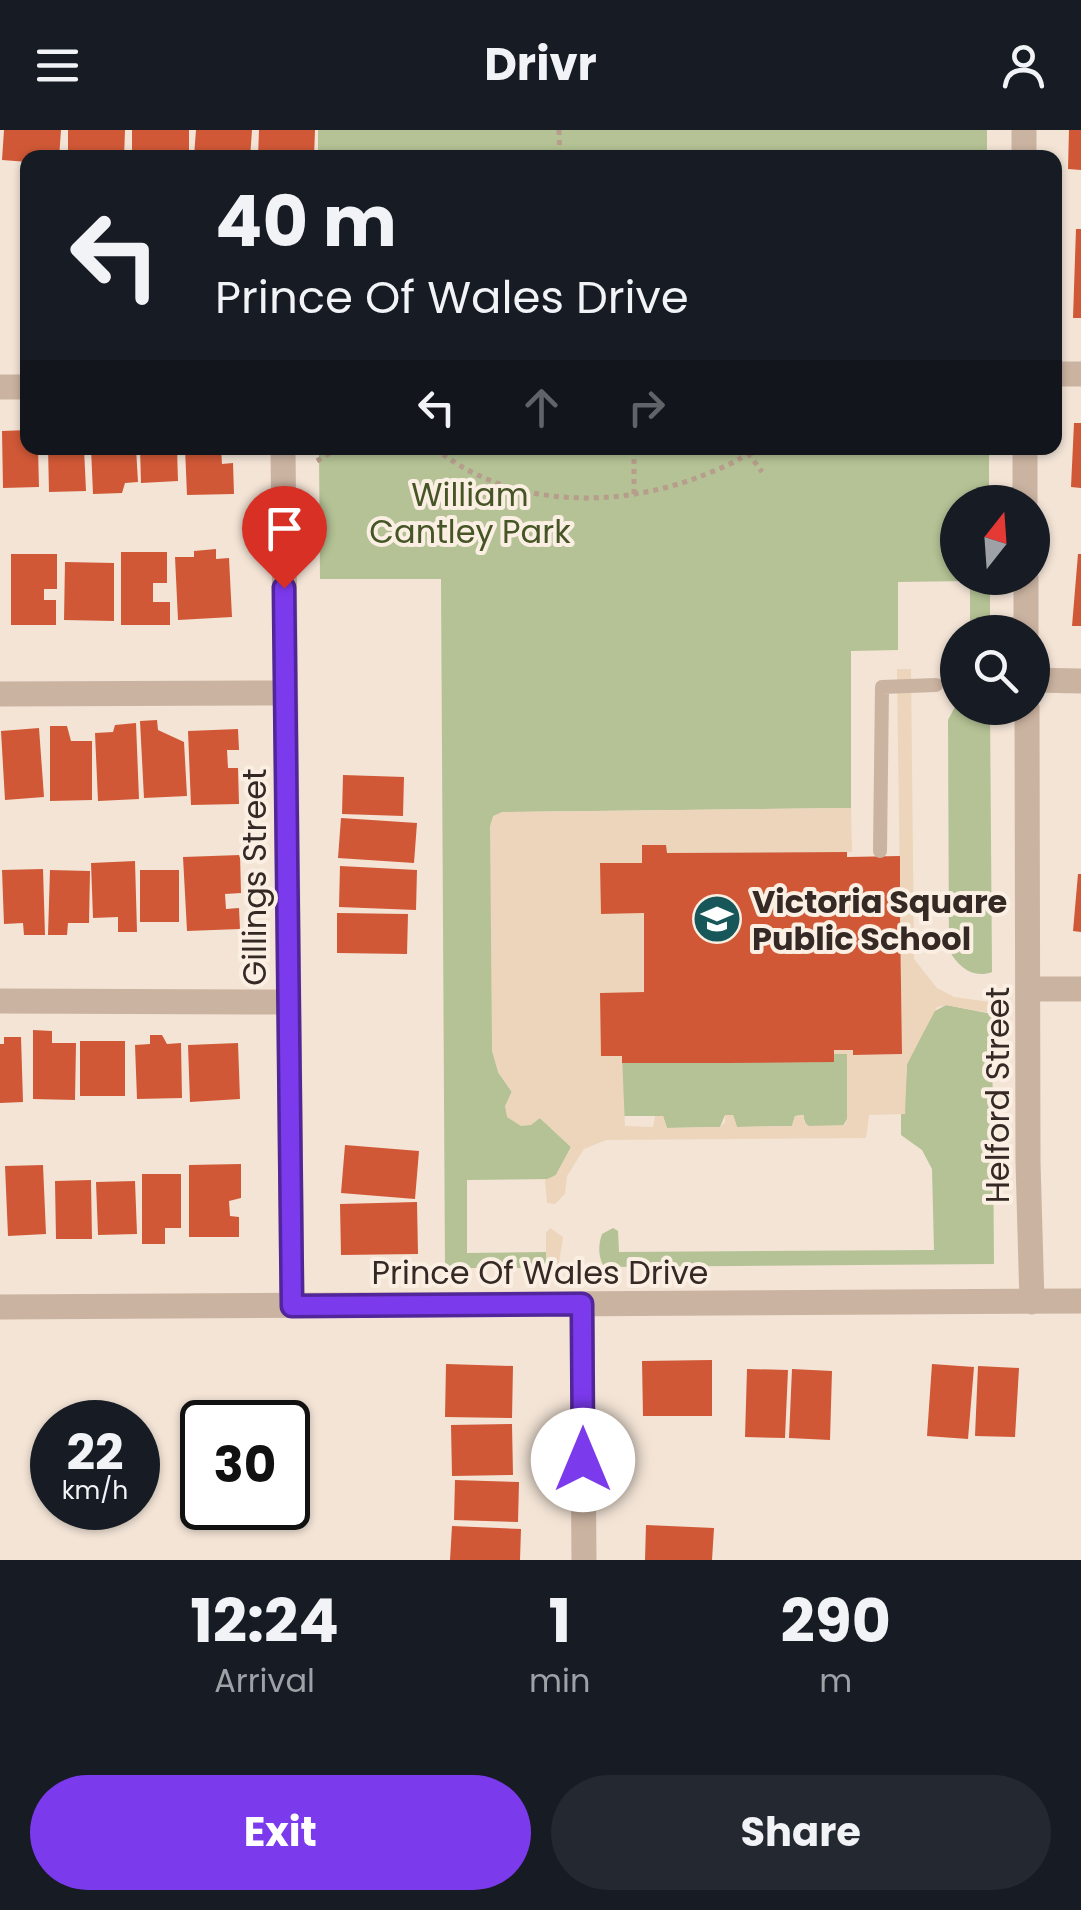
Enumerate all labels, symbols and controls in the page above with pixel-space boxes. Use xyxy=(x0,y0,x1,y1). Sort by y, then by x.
text: Drivr xyxy=(484,33,597,96)
icon: menu xyxy=(30,38,85,93)
icon: person xyxy=(996,38,1051,93)
text: 40 m xyxy=(215,172,397,271)
icon: left xyxy=(50,190,180,320)
text: Prince Of Wales Drive xyxy=(215,266,689,329)
icon: left xyxy=(409,380,464,435)
icon: ahead xyxy=(514,380,569,435)
icon: right xyxy=(619,380,674,435)
park label: William Cantley Park xyxy=(369,472,571,554)
north arrow xyxy=(940,485,1050,595)
map controls xyxy=(940,485,1050,725)
pin xyxy=(242,486,327,589)
icon: arrive xyxy=(257,501,312,556)
button: search xyxy=(940,615,1050,725)
street label: Gillings Street xyxy=(232,768,277,986)
place label: Victoria Square Public School xyxy=(752,879,1007,961)
school or university icon: Victoria Square Public School xyxy=(691,893,743,945)
street label: Helford Street xyxy=(975,987,1020,1203)
street label: Prince Of Wales Drive xyxy=(372,1250,708,1295)
speed limit sign: 30 xyxy=(180,1400,310,1530)
position arrow xyxy=(531,1408,635,1512)
text: 22 xyxy=(66,1417,124,1488)
text: km/h xyxy=(62,1473,128,1508)
text: 12:24 xyxy=(190,1579,339,1663)
text: 1 xyxy=(548,1579,571,1663)
text: 290 xyxy=(781,1579,891,1663)
text: Arrival xyxy=(214,1658,315,1703)
text: min xyxy=(529,1658,590,1703)
text: m xyxy=(819,1658,852,1703)
button: Exit xyxy=(30,1775,531,1890)
button: Share xyxy=(551,1775,1051,1890)

